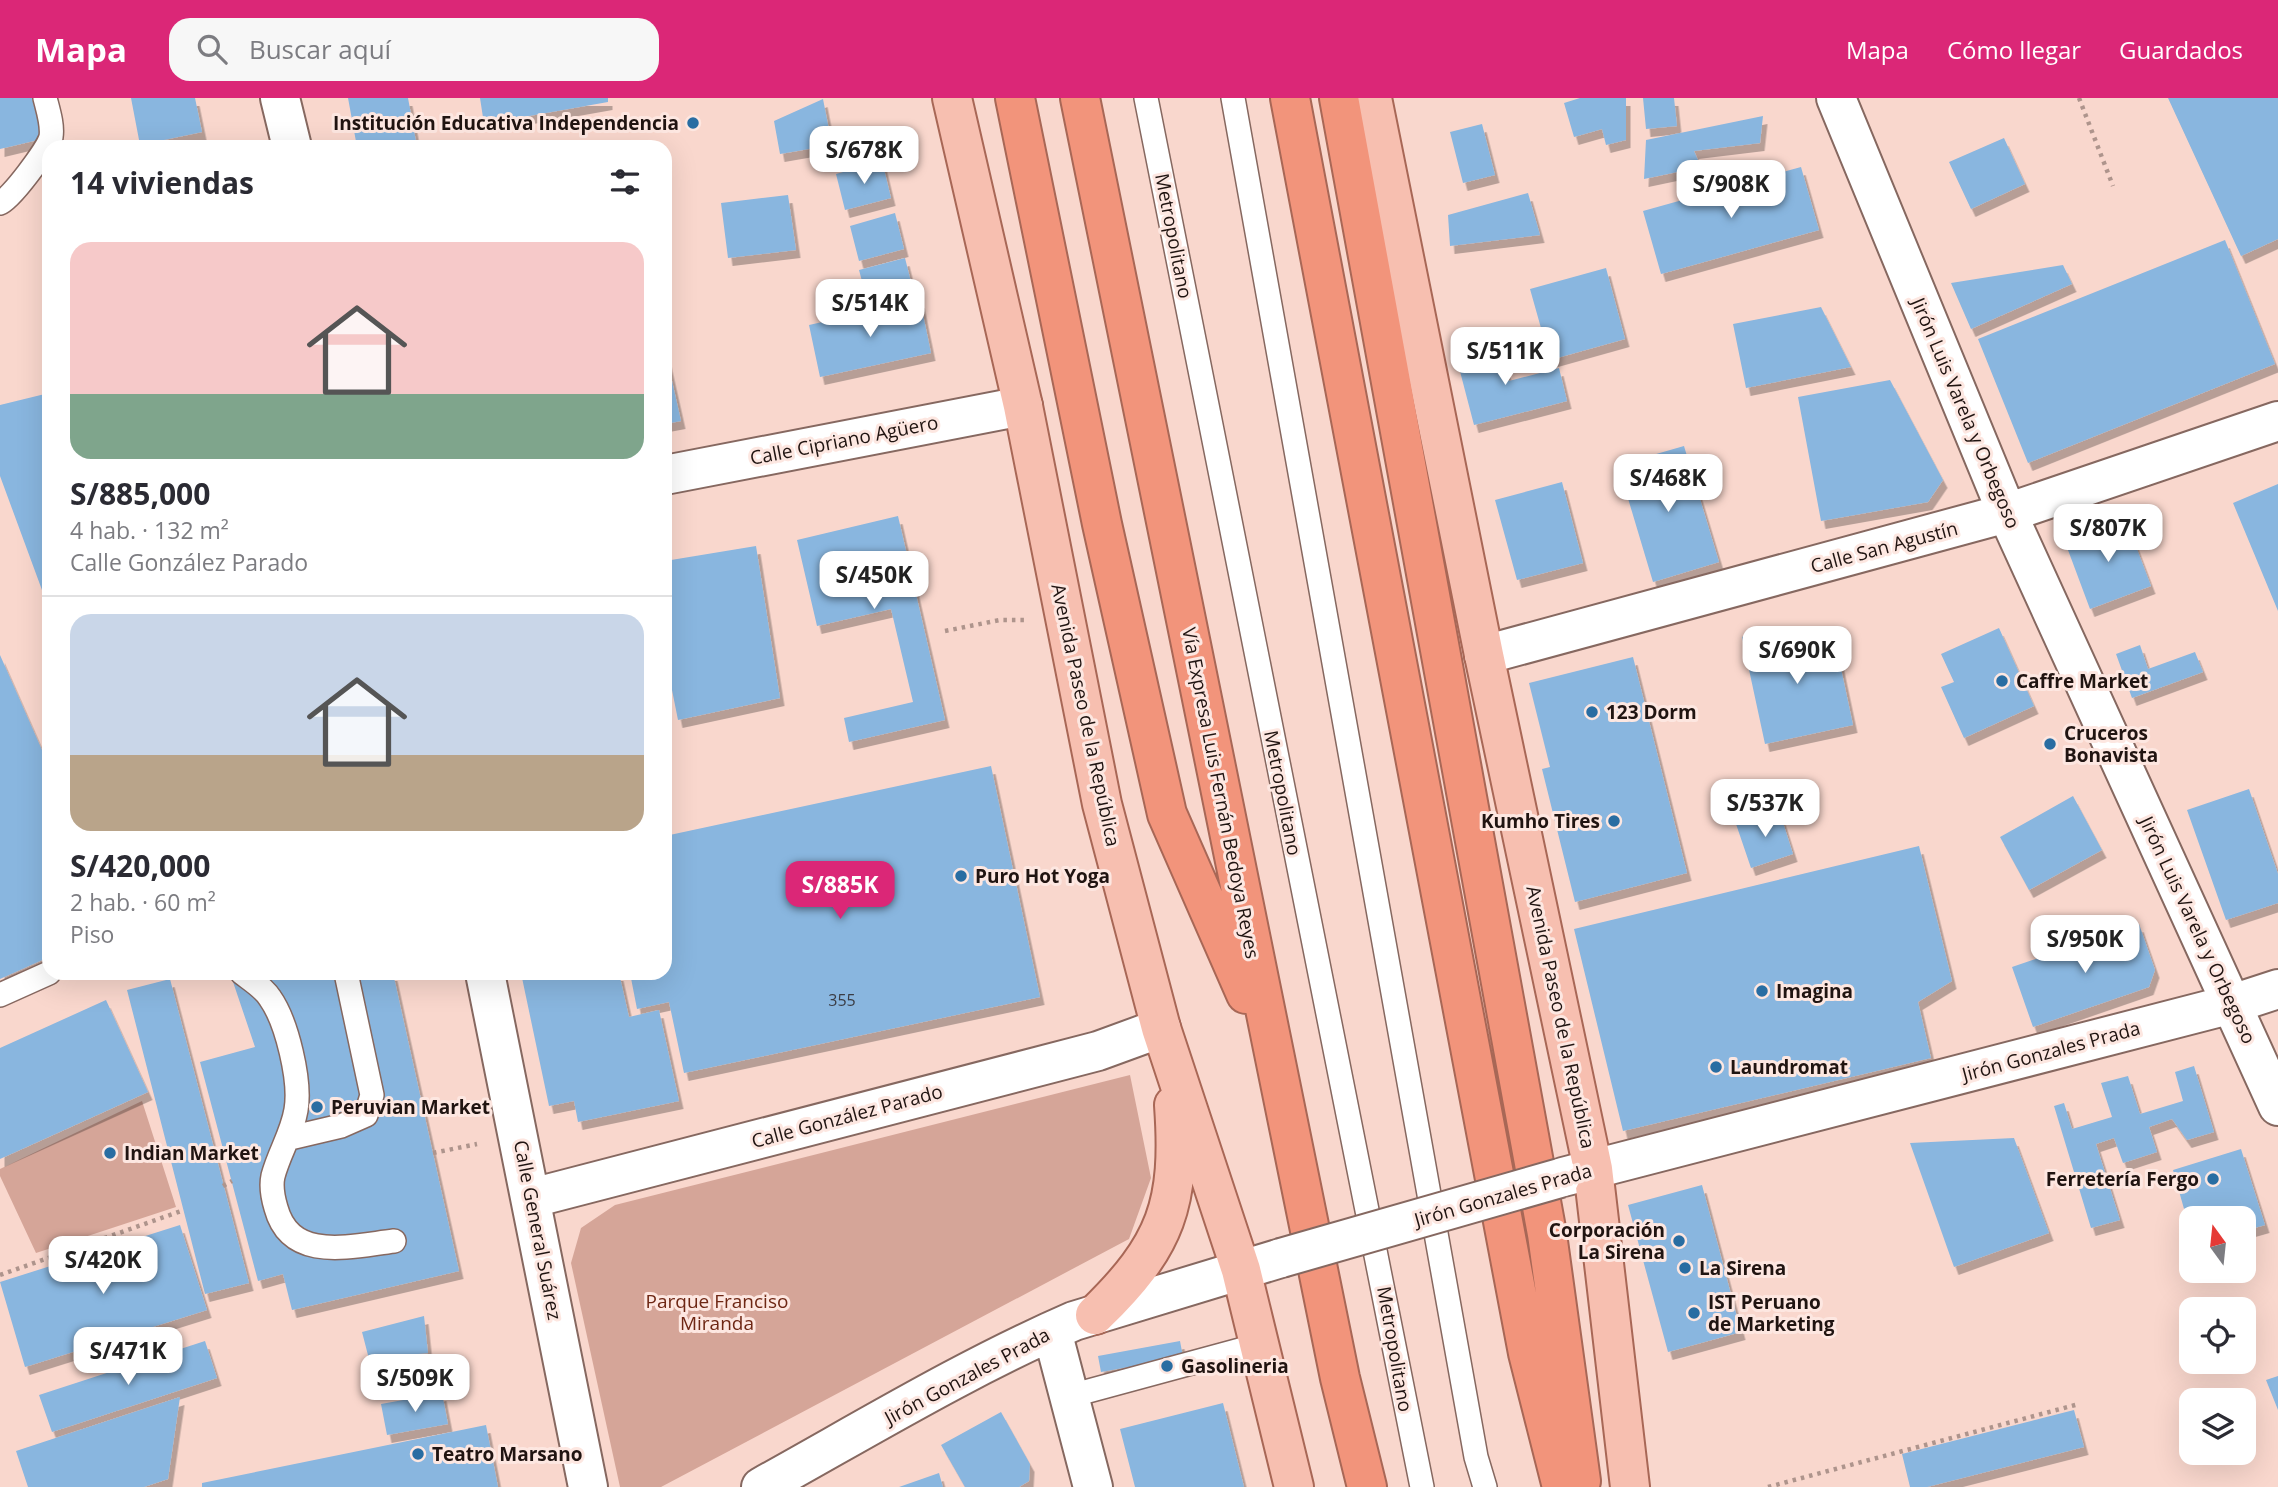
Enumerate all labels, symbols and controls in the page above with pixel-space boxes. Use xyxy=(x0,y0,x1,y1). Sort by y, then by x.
search box xyxy=(169,18,659,81)
text: Mapa xyxy=(35,27,127,72)
icon: search xyxy=(193,30,231,68)
text: Buscar aquí xyxy=(249,31,391,67)
text: Mapa xyxy=(1846,33,1909,66)
text: Cómo llegar xyxy=(1947,33,2081,66)
text: Guardados xyxy=(2119,33,2243,66)
place label: Institución Educativa Independencia xyxy=(333,110,679,136)
marker: Institución Educativa Independencia xyxy=(685,115,701,131)
pin: S/678K xyxy=(807,126,921,186)
text: S/678K xyxy=(826,133,902,165)
pin: S/908K xyxy=(1674,160,1788,220)
text: 14 viviendas xyxy=(70,162,254,203)
icon: filters xyxy=(606,163,644,201)
text: S/908K xyxy=(1693,167,1769,199)
street label: Metropolitano xyxy=(1149,171,1199,301)
pin: S/514K xyxy=(813,280,927,339)
text: S/514K xyxy=(832,286,908,318)
icon: home xyxy=(294,287,420,413)
street label: Jirón Luis Varela y Orbegoso xyxy=(1905,292,2026,532)
pin: S/511K xyxy=(1448,328,1562,387)
text: S/511K xyxy=(1467,334,1543,366)
street label: Calle Cipriano Agüero xyxy=(748,409,940,471)
pin: S/468K xyxy=(1611,454,1725,514)
text: S/468K xyxy=(1630,461,1706,493)
text: S/885,000 xyxy=(70,473,210,514)
pin: S/807K xyxy=(2051,504,2165,564)
text: S/807K xyxy=(2070,511,2146,543)
text: 4 hab. · 132 m² xyxy=(70,514,229,546)
street label: Calle San Agustín xyxy=(1807,515,1961,579)
text: Calle González Parado xyxy=(70,546,308,578)
pin: S/450K xyxy=(817,552,931,611)
text: S/450K xyxy=(836,558,912,590)
street label: Avenida Paseo de la República xyxy=(1045,581,1127,849)
street label: Vía Expresa Luis Fernán Bedoya Reyes xyxy=(1176,625,1266,961)
pin: S/690K xyxy=(1740,626,1854,686)
text: S/690K xyxy=(1759,633,1835,665)
icon: home xyxy=(294,659,420,785)
place label: Caffre Market xyxy=(2016,668,2148,694)
marker: Caffre Market xyxy=(1994,673,2010,689)
place label: 123 Dorm xyxy=(1606,699,1697,725)
marker: 123 Dorm xyxy=(1584,704,1600,720)
place label: Cruceros Bonavista xyxy=(2064,720,2158,768)
street label: Metropolitano xyxy=(1258,728,1308,858)
marker: Cruceros Bonavista xyxy=(2042,736,2058,752)
pin: S/537K xyxy=(1708,780,1822,839)
text: S/537K xyxy=(1727,786,1803,818)
place label: Kumho Tires xyxy=(1481,808,1600,834)
street label: Jirón Luis Varela y Orbegoso xyxy=(2133,810,2262,1048)
marker: Kumho Tires xyxy=(1606,813,1622,829)
text: S/420,000 xyxy=(70,845,210,886)
pin: S/885K xyxy=(783,862,897,921)
place label: Puro Hot Yoga xyxy=(975,863,1110,889)
text: S/885K xyxy=(802,868,878,900)
marker: Puro Hot Yoga xyxy=(953,868,969,884)
street label: Avenida Paseo de la República xyxy=(1520,883,1602,1151)
text: 2 hab. · 60 m² xyxy=(70,886,216,918)
pin: S/950K xyxy=(2028,916,2142,975)
text: Piso xyxy=(70,918,114,950)
text: S/950K xyxy=(2047,922,2123,954)
place label: Imagina xyxy=(1776,978,1853,1004)
marker: Imagina xyxy=(1754,983,1770,999)
house number: 355 xyxy=(828,989,856,1011)
street label: Jirón Gonzales Prada xyxy=(1957,1015,2143,1088)
place label: Laundromat xyxy=(1730,1054,1848,1080)
marker: Laundromat xyxy=(1708,1059,1724,1075)
street label: Calle González Parado xyxy=(749,1078,945,1154)
place label: Peruvian Market xyxy=(331,1094,490,1120)
marker: Peruvian Market xyxy=(309,1099,325,1115)
street label: Calle General Suárez xyxy=(508,1138,568,1322)
place label: Indian Market xyxy=(124,1140,259,1166)
marker: Indian Market xyxy=(102,1145,118,1161)
street label: Jirón Gonzales Prada xyxy=(1409,1157,1595,1233)
place label: Ferretería Fergo xyxy=(2046,1166,2199,1192)
marker: Ferretería Fergo xyxy=(2205,1171,2221,1187)
north arrow xyxy=(2179,1206,2256,1283)
map controls xyxy=(2179,1206,2256,1465)
place label: Corporación La Sirena xyxy=(1549,1217,1665,1265)
marker: Corporación La Sirena xyxy=(1671,1233,1687,1249)
pin: S/420K xyxy=(46,1236,160,1296)
text: S/420K xyxy=(65,1243,141,1275)
place label: La Sirena xyxy=(1699,1255,1786,1281)
marker: La Sirena xyxy=(1677,1260,1693,1276)
street label: Metropolitano xyxy=(1371,1284,1419,1414)
park label: Parque Franciso Miranda xyxy=(646,1288,788,1336)
place label: IST Peruano de Marketing xyxy=(1708,1289,1835,1337)
button: locate xyxy=(2179,1297,2256,1374)
marker: IST Peruano de Marketing xyxy=(1686,1305,1702,1321)
street label: Jirón Gonzales Prada xyxy=(878,1321,1054,1431)
pin: S/471K xyxy=(71,1328,185,1387)
text: S/471K xyxy=(90,1334,166,1366)
place label: Gasolineria xyxy=(1181,1353,1289,1379)
pin: S/509K xyxy=(358,1354,472,1414)
marker: Gasolineria xyxy=(1159,1358,1175,1374)
text: S/509K xyxy=(377,1361,453,1393)
button: layers xyxy=(2179,1388,2256,1465)
place label: Teatro Marsano xyxy=(432,1441,582,1467)
marker: Teatro Marsano xyxy=(410,1446,426,1462)

